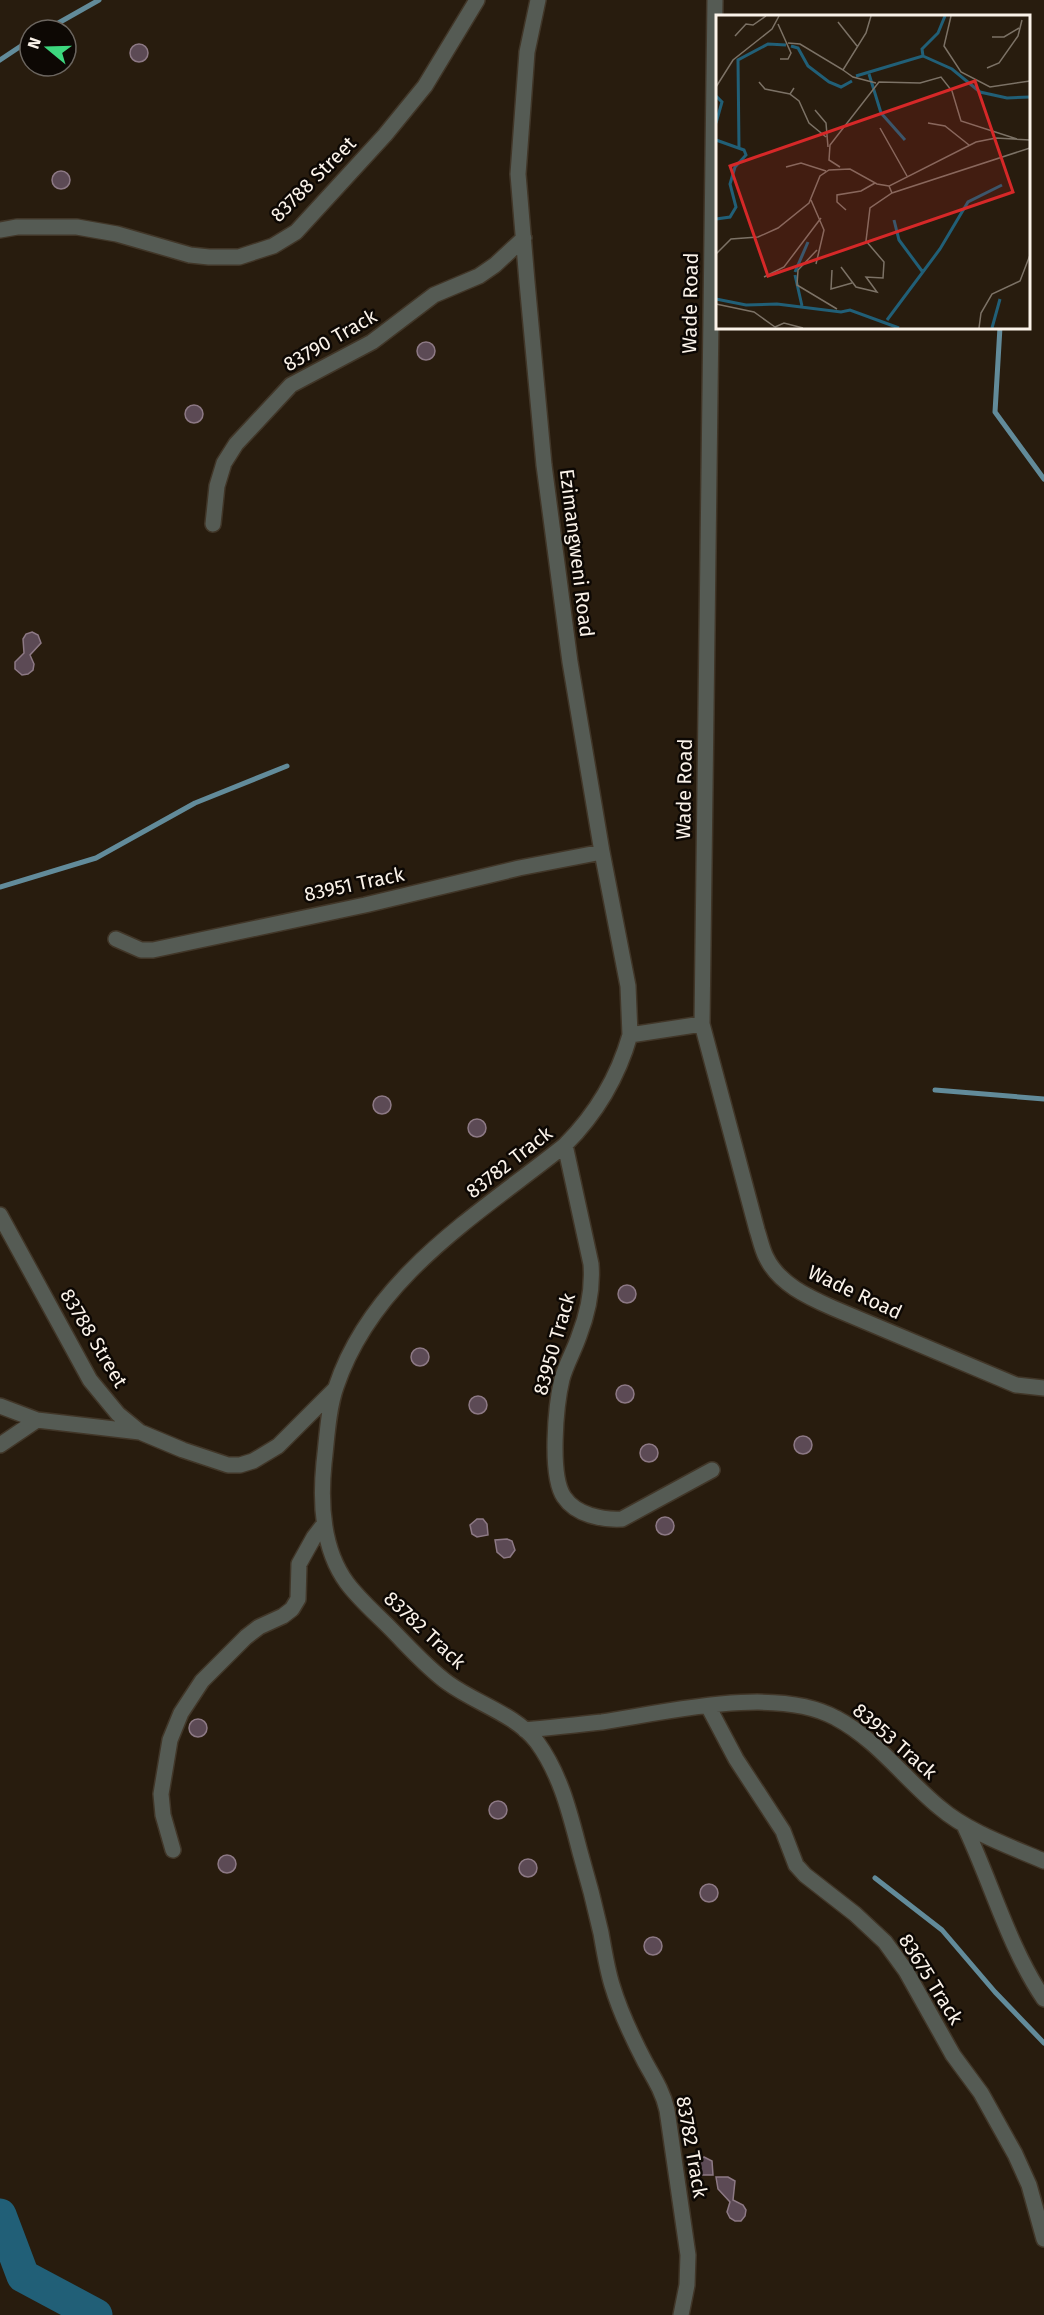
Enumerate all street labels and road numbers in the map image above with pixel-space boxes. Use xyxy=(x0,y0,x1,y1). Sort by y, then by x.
street label: 83788 Street xyxy=(265,131,361,227)
street label: Wade Road xyxy=(677,252,703,354)
street label: 83790 Track xyxy=(279,303,382,376)
street label: Ezimangweni Road xyxy=(555,468,599,638)
street label: Wade Road xyxy=(671,738,697,840)
street label: 83951 Track xyxy=(302,862,407,906)
street label: 83782 Track xyxy=(461,1120,558,1203)
street label: Wade Road xyxy=(804,1260,906,1324)
street label: 83788 Street xyxy=(55,1284,133,1392)
street label: 83950 Track xyxy=(528,1289,580,1398)
street label: 83782 Track xyxy=(379,1586,471,1674)
street label: 83953 Track xyxy=(848,1698,943,1785)
street label: 83675 Track xyxy=(894,1929,969,2029)
street label: 83782 Track xyxy=(671,2094,713,2200)

